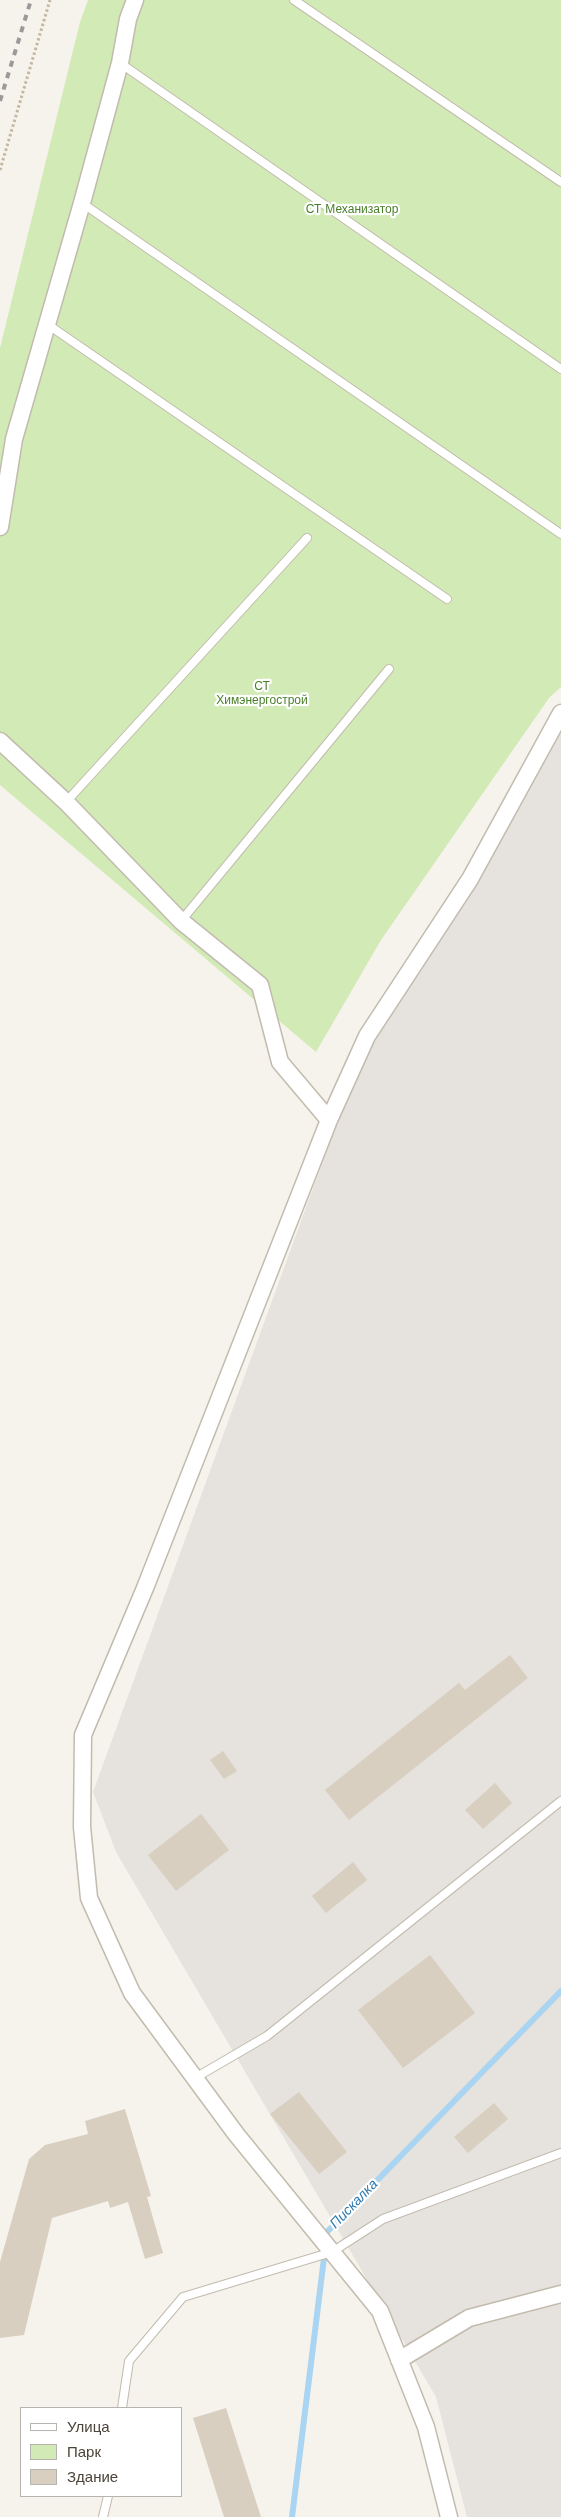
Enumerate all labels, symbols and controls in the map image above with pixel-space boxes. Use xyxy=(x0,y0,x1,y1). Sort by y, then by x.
park label: СТ Механизатор xyxy=(306,202,398,216)
park label: СТ Химэнергострой xyxy=(216,679,308,707)
water label: Пискалка xyxy=(327,2176,381,2232)
legend xyxy=(20,2407,182,2497)
text: Улица xyxy=(67,2418,110,2436)
text: Парк xyxy=(67,2443,101,2461)
text: Здание xyxy=(67,2468,118,2486)

